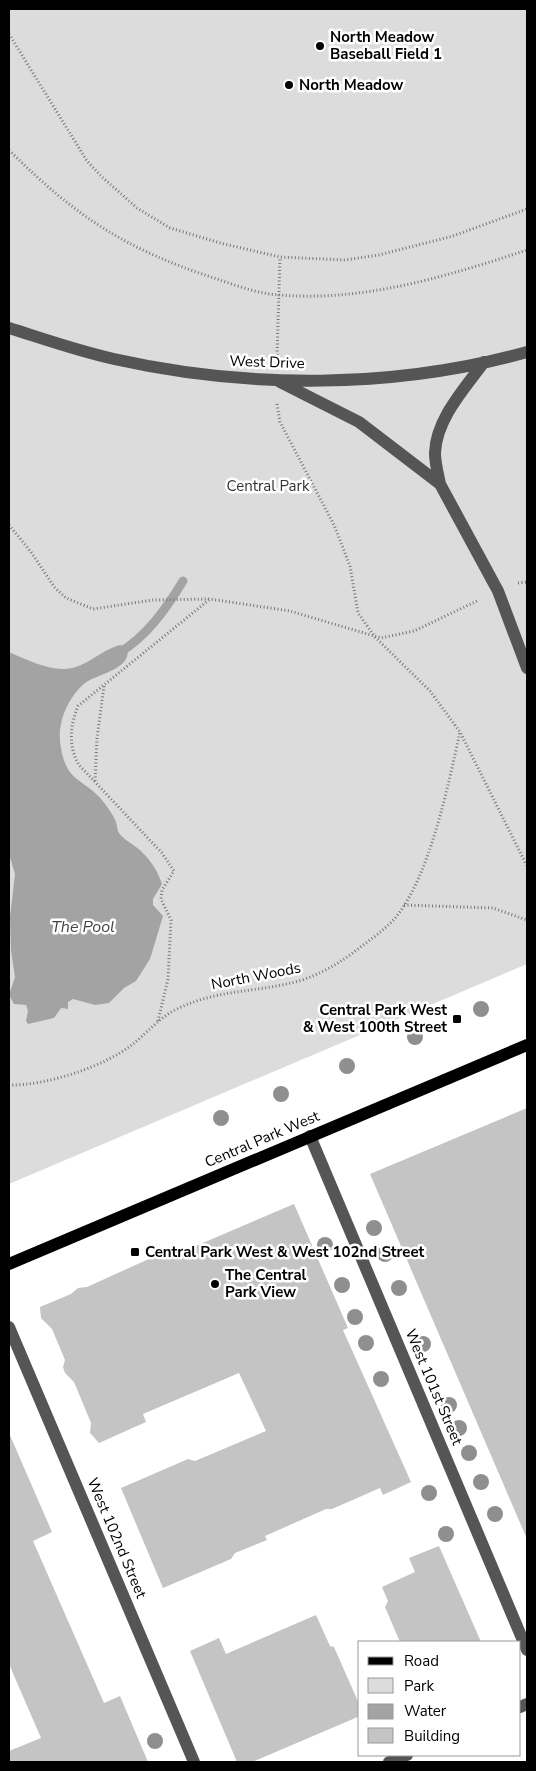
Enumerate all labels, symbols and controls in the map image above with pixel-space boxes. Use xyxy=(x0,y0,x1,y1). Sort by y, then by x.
place label: North Meadow Baseball Field 1 xyxy=(330,27,442,64)
marker: North Meadow Baseball Field 1 xyxy=(314,40,326,52)
place label: North Meadow xyxy=(299,75,404,95)
marker: North Meadow xyxy=(283,79,295,91)
street label: West Drive xyxy=(229,351,305,373)
park label: Central Park xyxy=(227,476,310,496)
water label: The Pool xyxy=(51,916,115,938)
street label: North Woods xyxy=(209,957,303,995)
place label: Central Park West & West 100th Street xyxy=(303,1000,447,1037)
marker: Central Park West & West 100th Street xyxy=(451,1013,463,1025)
street label: Central Park West xyxy=(202,1106,323,1172)
place label: Central Park West & West 102nd Street xyxy=(145,1242,425,1262)
marker: Central Park West & West 102nd Street xyxy=(129,1246,141,1258)
place label: The Central Park View xyxy=(225,1265,307,1302)
marker: The Central Park View xyxy=(209,1278,221,1290)
street label: West 101st Street xyxy=(401,1326,468,1449)
street label: West 102nd Street xyxy=(83,1475,152,1602)
legend xyxy=(358,1641,521,1756)
text: Road xyxy=(404,1651,439,1671)
text: Park xyxy=(404,1676,434,1696)
text: Water xyxy=(404,1701,447,1721)
text: Building xyxy=(404,1726,460,1746)

